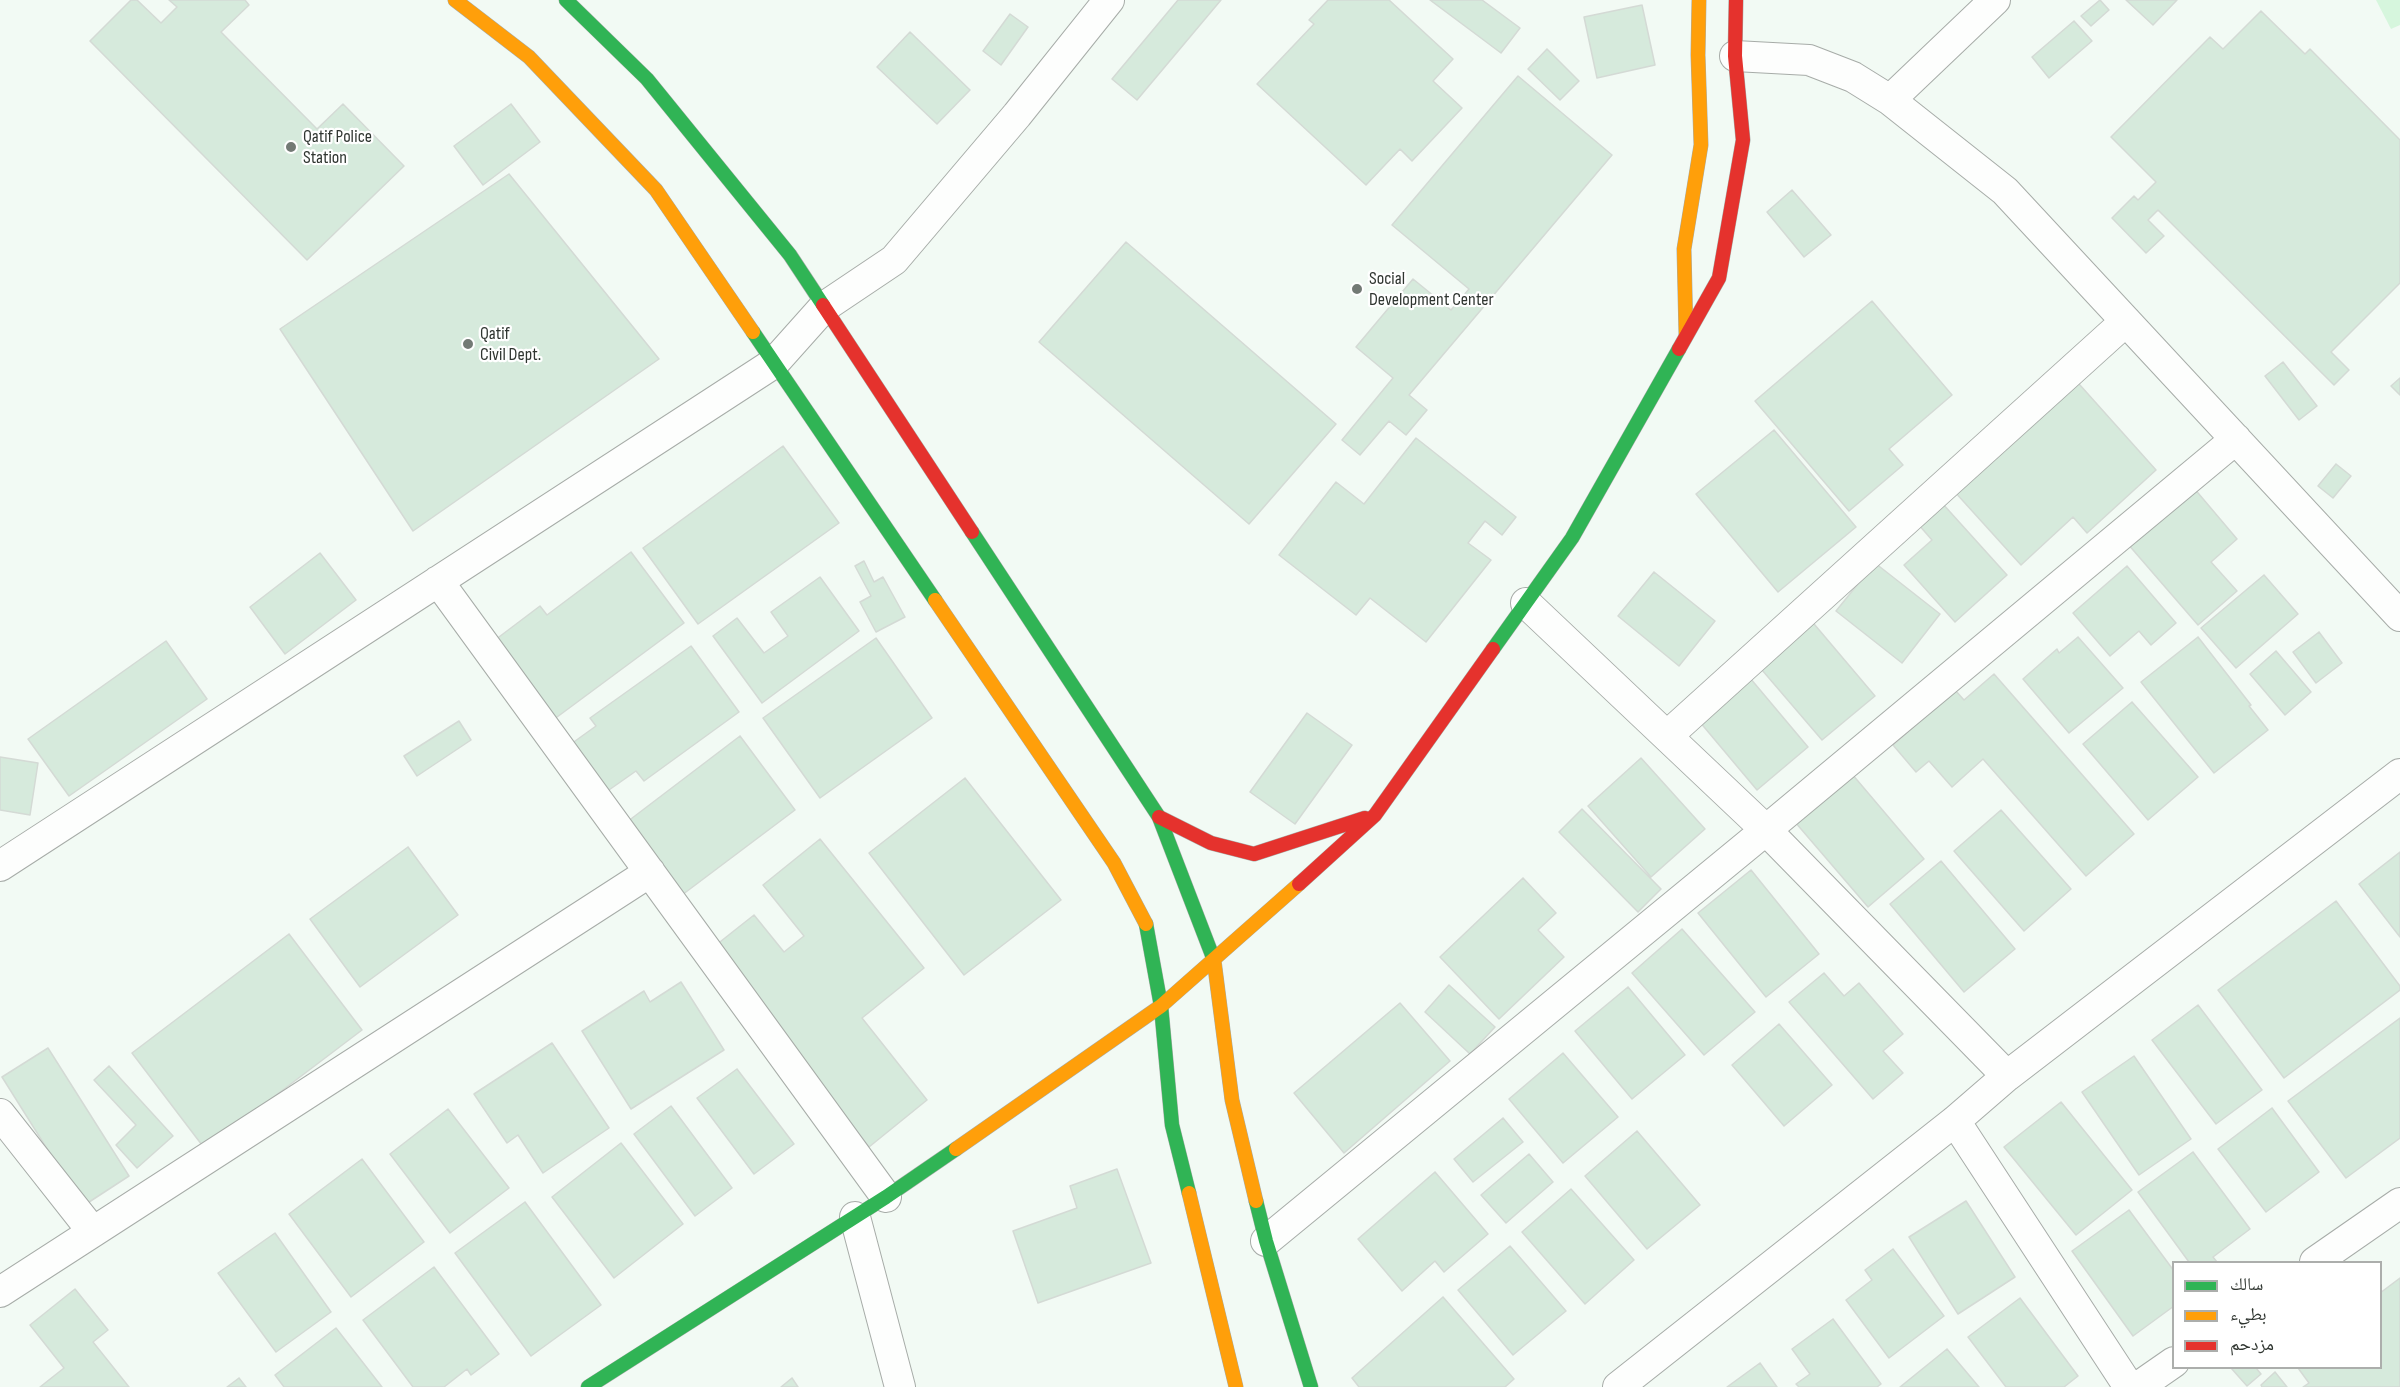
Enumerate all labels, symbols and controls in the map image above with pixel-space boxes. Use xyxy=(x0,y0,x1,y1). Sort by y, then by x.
place label: Qatif Police Station xyxy=(303,126,372,168)
marker: Qatif Police Station xyxy=(284,140,298,154)
place label: Social Development Center xyxy=(1369,268,1494,310)
marker: Social Development Center xyxy=(1350,282,1364,296)
place label: Qatif Civil Dept. xyxy=(480,323,541,366)
marker: Qatif Civil Dept. xyxy=(461,337,475,351)
legend xyxy=(2172,1261,2382,1369)
text: سالك xyxy=(2230,1274,2263,1295)
text: بطيء xyxy=(2230,1304,2267,1325)
text: مزدحم xyxy=(2230,1334,2274,1355)

